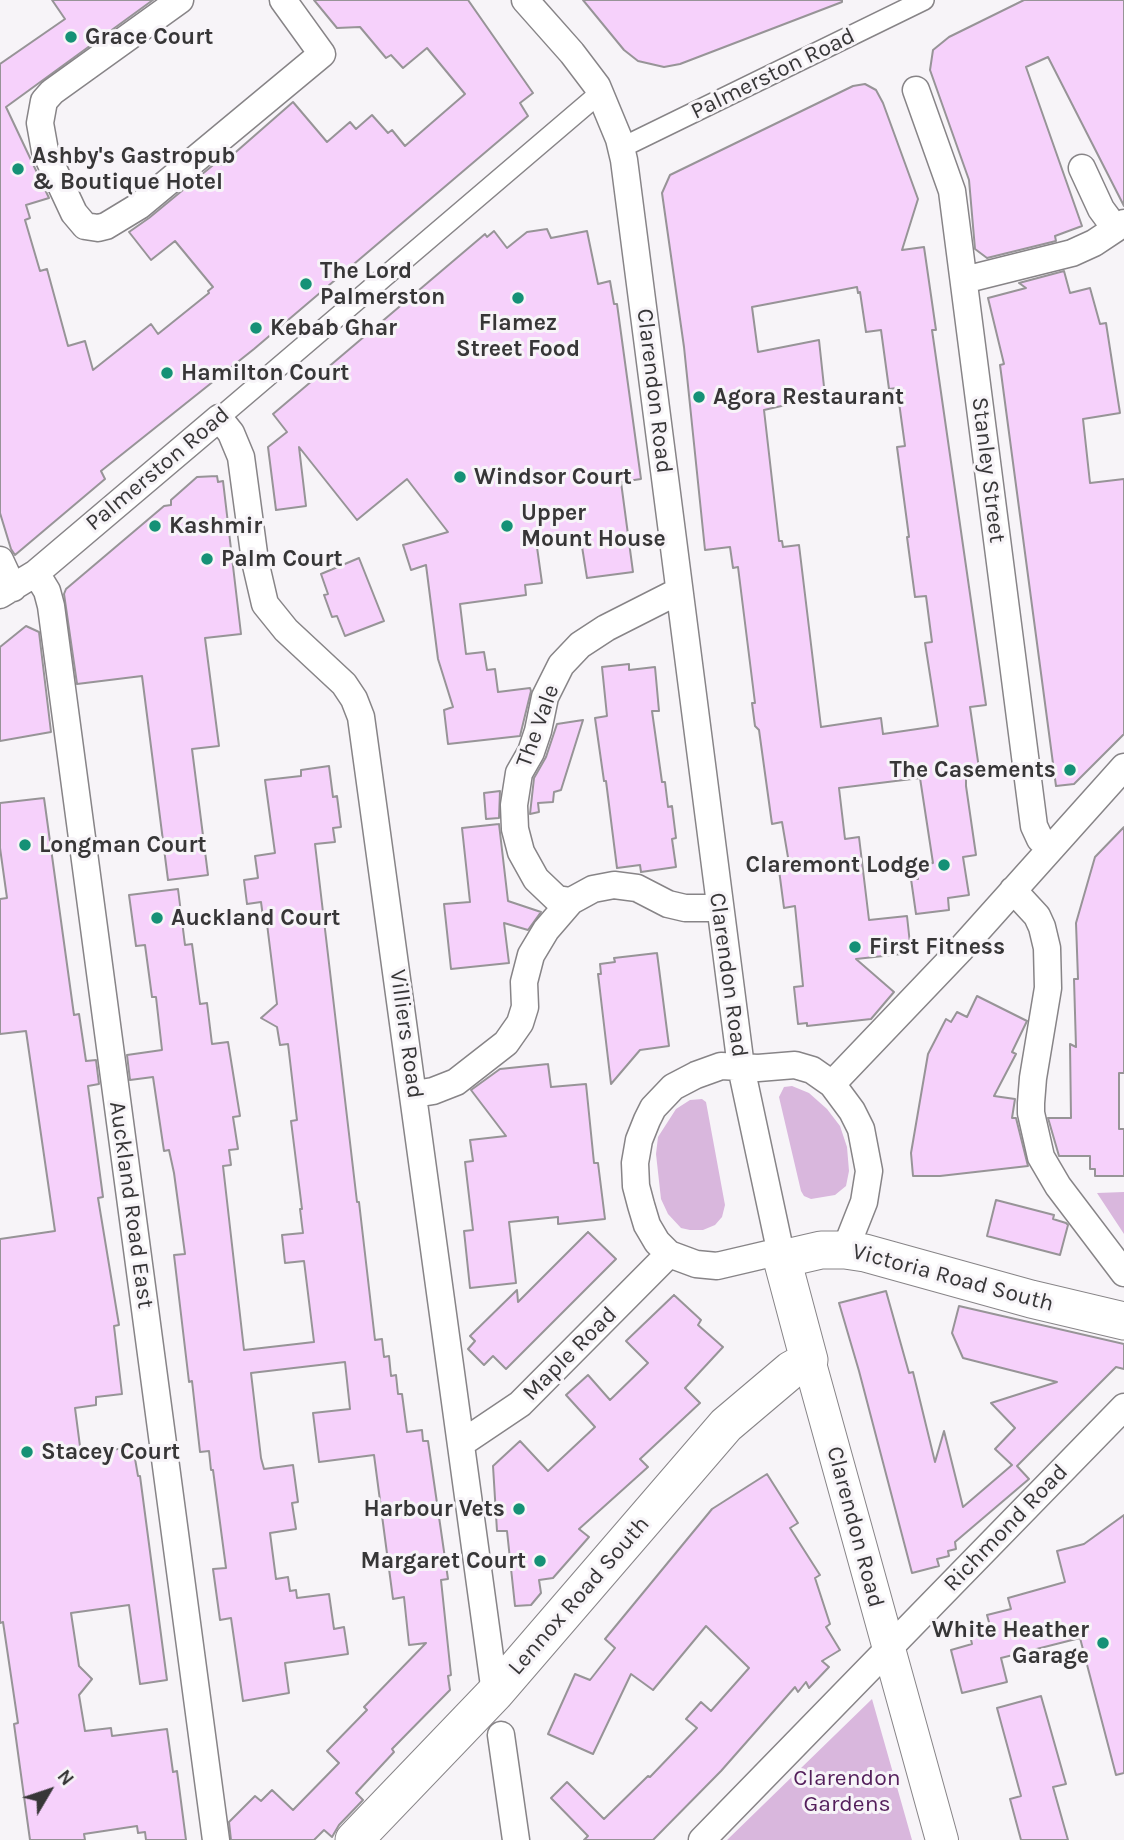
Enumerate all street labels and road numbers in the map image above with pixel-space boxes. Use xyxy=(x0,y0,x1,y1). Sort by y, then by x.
street label: Palmerston Road xyxy=(686,22,860,126)
street label: Clarendon Road xyxy=(630,307,678,475)
street label: Stanley Street xyxy=(965,396,1011,544)
street label: Palmerston Road xyxy=(81,401,235,537)
street label: The Vale xyxy=(510,681,566,771)
street label: Clarendon Road xyxy=(703,891,753,1059)
street label: Villiers Road xyxy=(383,968,429,1100)
street label: Auckland Road East xyxy=(103,1100,159,1310)
street label: Victoria Road South xyxy=(849,1238,1057,1318)
street label: Maple Road xyxy=(517,1301,623,1407)
street label: Clarendon Road xyxy=(820,1443,890,1611)
street label: Richmond Road xyxy=(938,1458,1074,1598)
street label: Lennox Road South xyxy=(503,1511,655,1681)

